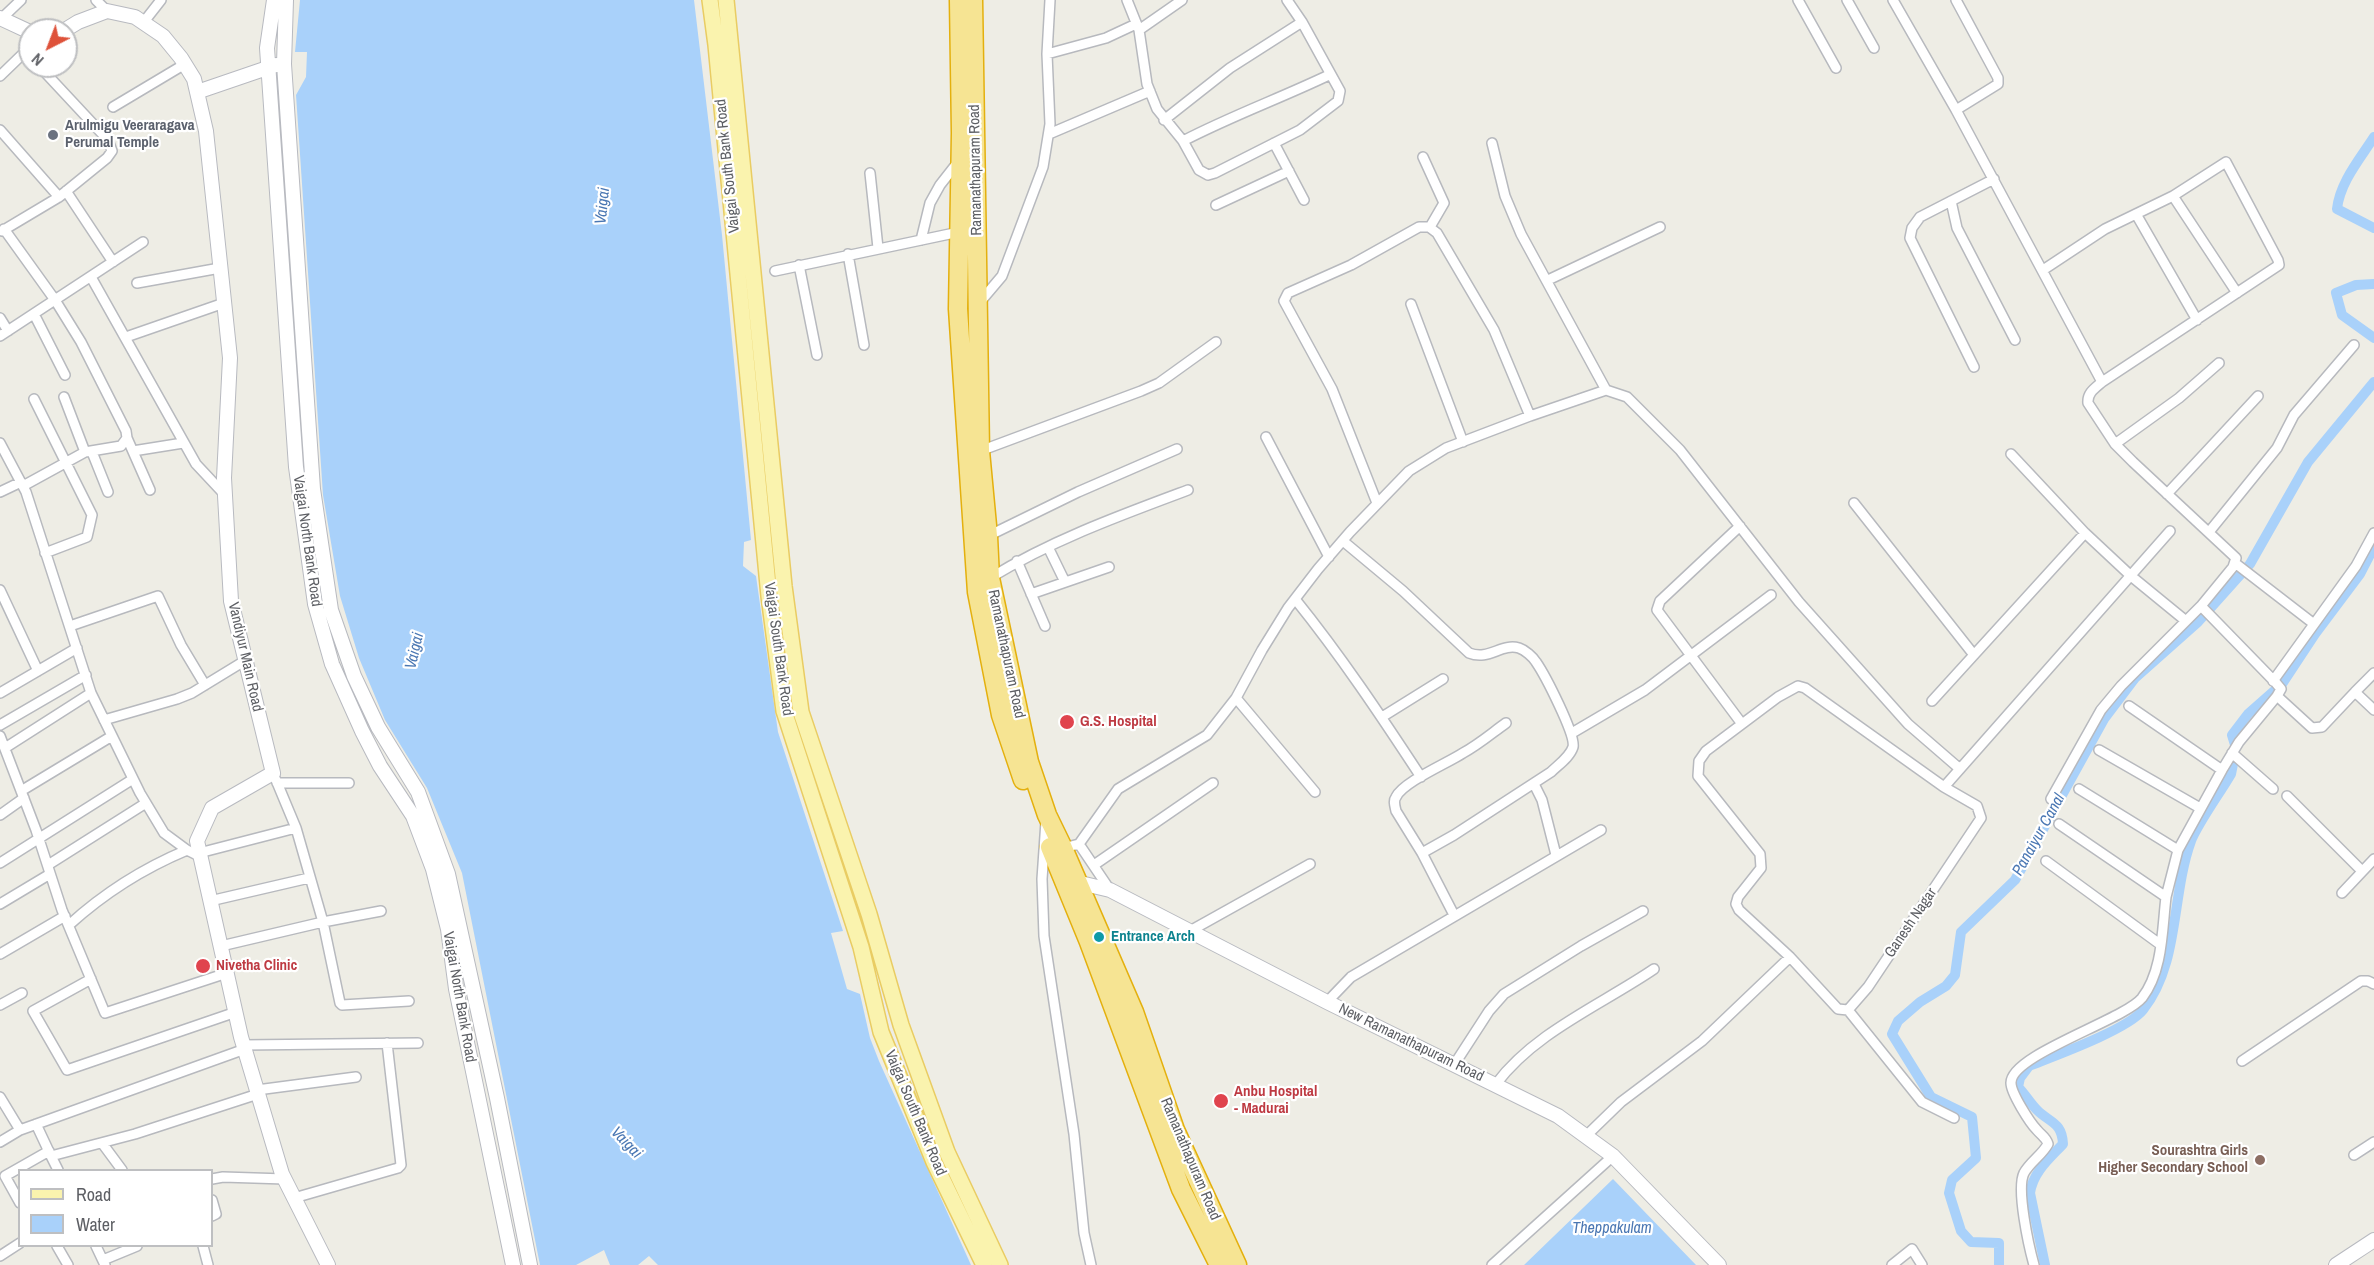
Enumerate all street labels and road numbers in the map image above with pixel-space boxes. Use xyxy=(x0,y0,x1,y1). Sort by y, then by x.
street label: Vaigai South Bank Road xyxy=(712,98,744,234)
street label: Ramanathapuram Road xyxy=(966,104,986,236)
street label: Vaigai North Bank Road xyxy=(289,474,325,608)
street label: Vaigai South Bank Road xyxy=(760,581,796,717)
street label: Ramanathapuram Road xyxy=(984,588,1028,720)
street label: Vandiyur Main Road xyxy=(224,600,266,714)
street label: Ganesh Nagar xyxy=(1881,885,1941,961)
street label: Vaigai North Bank Road xyxy=(439,930,479,1064)
street label: New Ramanathapuram Road xyxy=(1335,1000,1487,1086)
street label: Vaigai South Bank Road xyxy=(880,1048,950,1178)
street label: Ramanathapuram Road xyxy=(1156,1095,1224,1223)

